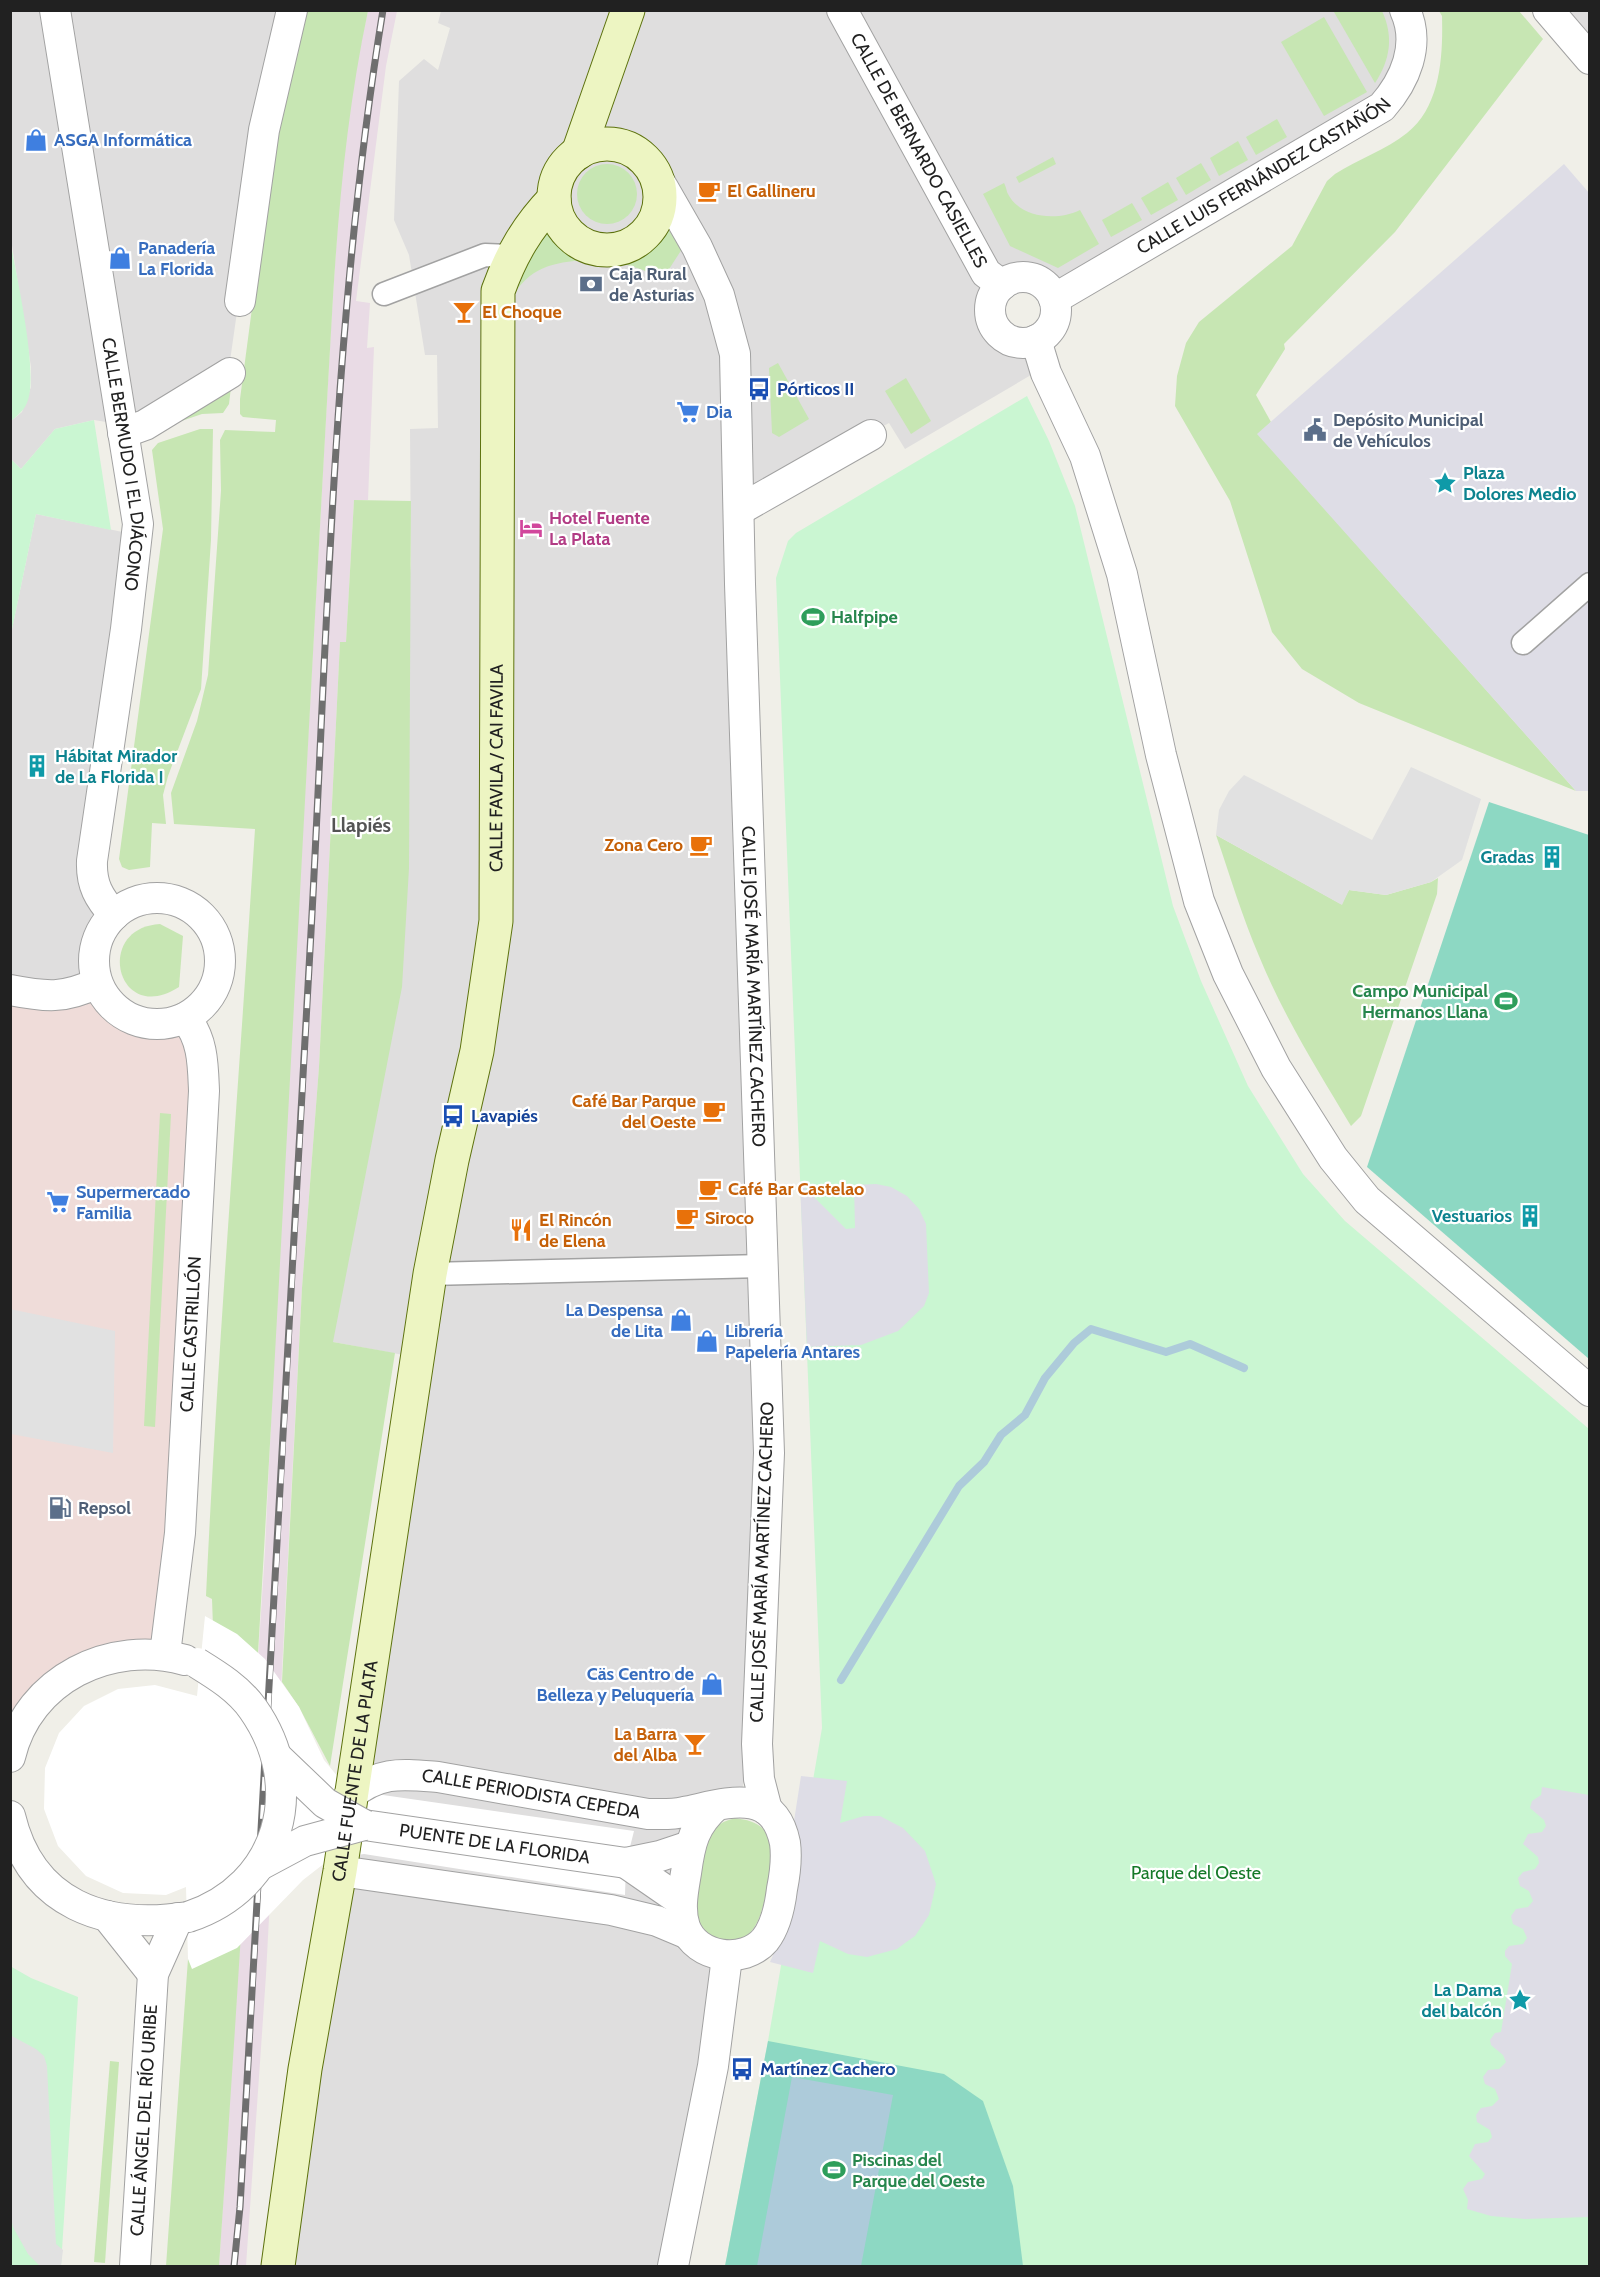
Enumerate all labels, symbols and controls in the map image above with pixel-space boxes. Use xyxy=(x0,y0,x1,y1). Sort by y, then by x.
street label: CALLE DE BERNARDO CASIELLES xyxy=(846,29,992,272)
street label: CALLE LUIS FERNÁNDEZ CASTAÑÓN xyxy=(1133,94,1396,259)
shop icon: ASGA Informática xyxy=(23,127,49,153)
place label: ASGA Informática xyxy=(54,129,192,151)
cafe icon: El Gallineru xyxy=(696,178,722,204)
place label: El Gallineru xyxy=(727,180,816,202)
place label: Panadería La Florida xyxy=(138,237,215,280)
shop icon: Panadería La Florida xyxy=(107,245,133,271)
place label: Caja Rural de Asturias xyxy=(609,263,695,306)
bank icon: Caja Rural de Asturias xyxy=(578,271,604,297)
bar icon: El Choque xyxy=(451,299,477,325)
place label: El Choque xyxy=(482,301,562,323)
street label: CALLE BERMUDO I EL DIÁCONO xyxy=(97,336,149,592)
bus stop icon: Pórticos II xyxy=(746,376,772,402)
place label: Pórticos II xyxy=(777,378,854,400)
supermarket icon: Dia xyxy=(675,399,701,425)
place label: Dia xyxy=(706,401,732,423)
place label: Depósito Municipal de Vehículos xyxy=(1333,409,1484,452)
public building icon: Depósito Municipal de Vehículos xyxy=(1302,417,1328,443)
place label: Plaza Dolores Medio xyxy=(1463,462,1577,505)
place icon: Plaza Dolores Medio xyxy=(1432,470,1458,496)
place label: Hotel Fuente La Plata xyxy=(549,507,650,550)
hotel icon: Hotel Fuente La Plata xyxy=(518,515,544,541)
sports icon: Halfpipe xyxy=(800,604,826,630)
place label: Halfpipe xyxy=(831,606,898,628)
street label: CALLE FAVILA / CAI FAVILA xyxy=(485,664,508,872)
place label: Hábitat Mirador de La Florida I xyxy=(55,745,177,788)
building icon: Hábitat Mirador de La Florida I xyxy=(24,753,50,779)
district label: Llapiés xyxy=(331,813,391,837)
street label: CALLE JOSÉ MARÍA MARTÍNEZ CACHERO xyxy=(737,825,770,1147)
cafe icon: Zona Cero xyxy=(688,832,714,858)
place label: Zona Cero xyxy=(604,834,683,856)
building icon: Gradas xyxy=(1539,844,1565,870)
place label: Gradas xyxy=(1481,846,1534,868)
place label: Campo Municipal Hermanos Llana xyxy=(1352,980,1488,1023)
sports icon: Campo Municipal Hermanos Llana xyxy=(1493,988,1519,1014)
place label: Café Bar Parque del Oeste xyxy=(572,1090,696,1133)
cafe icon: Café Bar Parque del Oeste xyxy=(701,1098,727,1124)
bus stop icon: Lavapiés xyxy=(440,1103,466,1129)
place label: Lavapiés xyxy=(471,1105,538,1127)
cafe icon: Café Bar Castelao xyxy=(697,1176,723,1202)
place label: Café Bar Castelao xyxy=(728,1178,864,1200)
place label: Supermercado Familia xyxy=(76,1181,190,1224)
supermarket icon: Supermercado Familia xyxy=(45,1189,71,1215)
building icon: Vestuarios xyxy=(1517,1203,1543,1229)
cafe icon: Siroco xyxy=(674,1205,700,1231)
place label: Vestuarios xyxy=(1432,1205,1512,1227)
place label: Siroco xyxy=(705,1207,754,1229)
place label: El Rincón de Elena xyxy=(539,1209,612,1252)
restaurant icon: El Rincón de Elena xyxy=(508,1217,534,1243)
street label: CALLE CASTRILLÓN xyxy=(176,1256,206,1413)
place label: La Despensa de Lita xyxy=(565,1299,663,1342)
shop icon: La Despensa de Lita xyxy=(668,1307,694,1333)
place label: Librería Papelería Antares xyxy=(725,1320,860,1363)
shop icon: Librería Papelería Antares xyxy=(694,1328,720,1354)
street label: CALLE JOSÉ MARÍA MARTÍNEZ CACHERO xyxy=(745,1401,779,1723)
fuel station icon: Repsol xyxy=(47,1495,73,1521)
place label: Repsol xyxy=(78,1497,131,1519)
street label: CALLE FUENTE DE LA PLATA xyxy=(327,1659,383,1883)
place label: Cäs Centro de Belleza y Peluquería xyxy=(536,1663,694,1706)
shop icon: Cäs Centro de Belleza y Peluquería xyxy=(699,1671,725,1697)
place label: La Barra del Alba xyxy=(614,1723,677,1766)
bar icon: La Barra del Alba xyxy=(682,1731,708,1757)
street label: CALLE PERIODISTA CEPEDA xyxy=(421,1765,642,1823)
street label: PUENTE DE LA FLORIDA xyxy=(398,1819,591,1869)
park label: Parque del Oeste xyxy=(1131,1862,1261,1884)
place label: La Dama del balcón xyxy=(1421,1979,1502,2022)
place icon: La Dama del balcón xyxy=(1507,1987,1533,2013)
street label: CALLE ÁNGEL DEL RÍO URIBE xyxy=(126,2004,162,2237)
bus stop icon: Martínez Cachero xyxy=(729,2056,755,2082)
place label: Martínez Cachero xyxy=(760,2058,895,2080)
place label: Piscinas del Parque del Oeste xyxy=(852,2149,985,2192)
sports icon: Piscinas del Parque del Oeste xyxy=(821,2157,847,2183)

